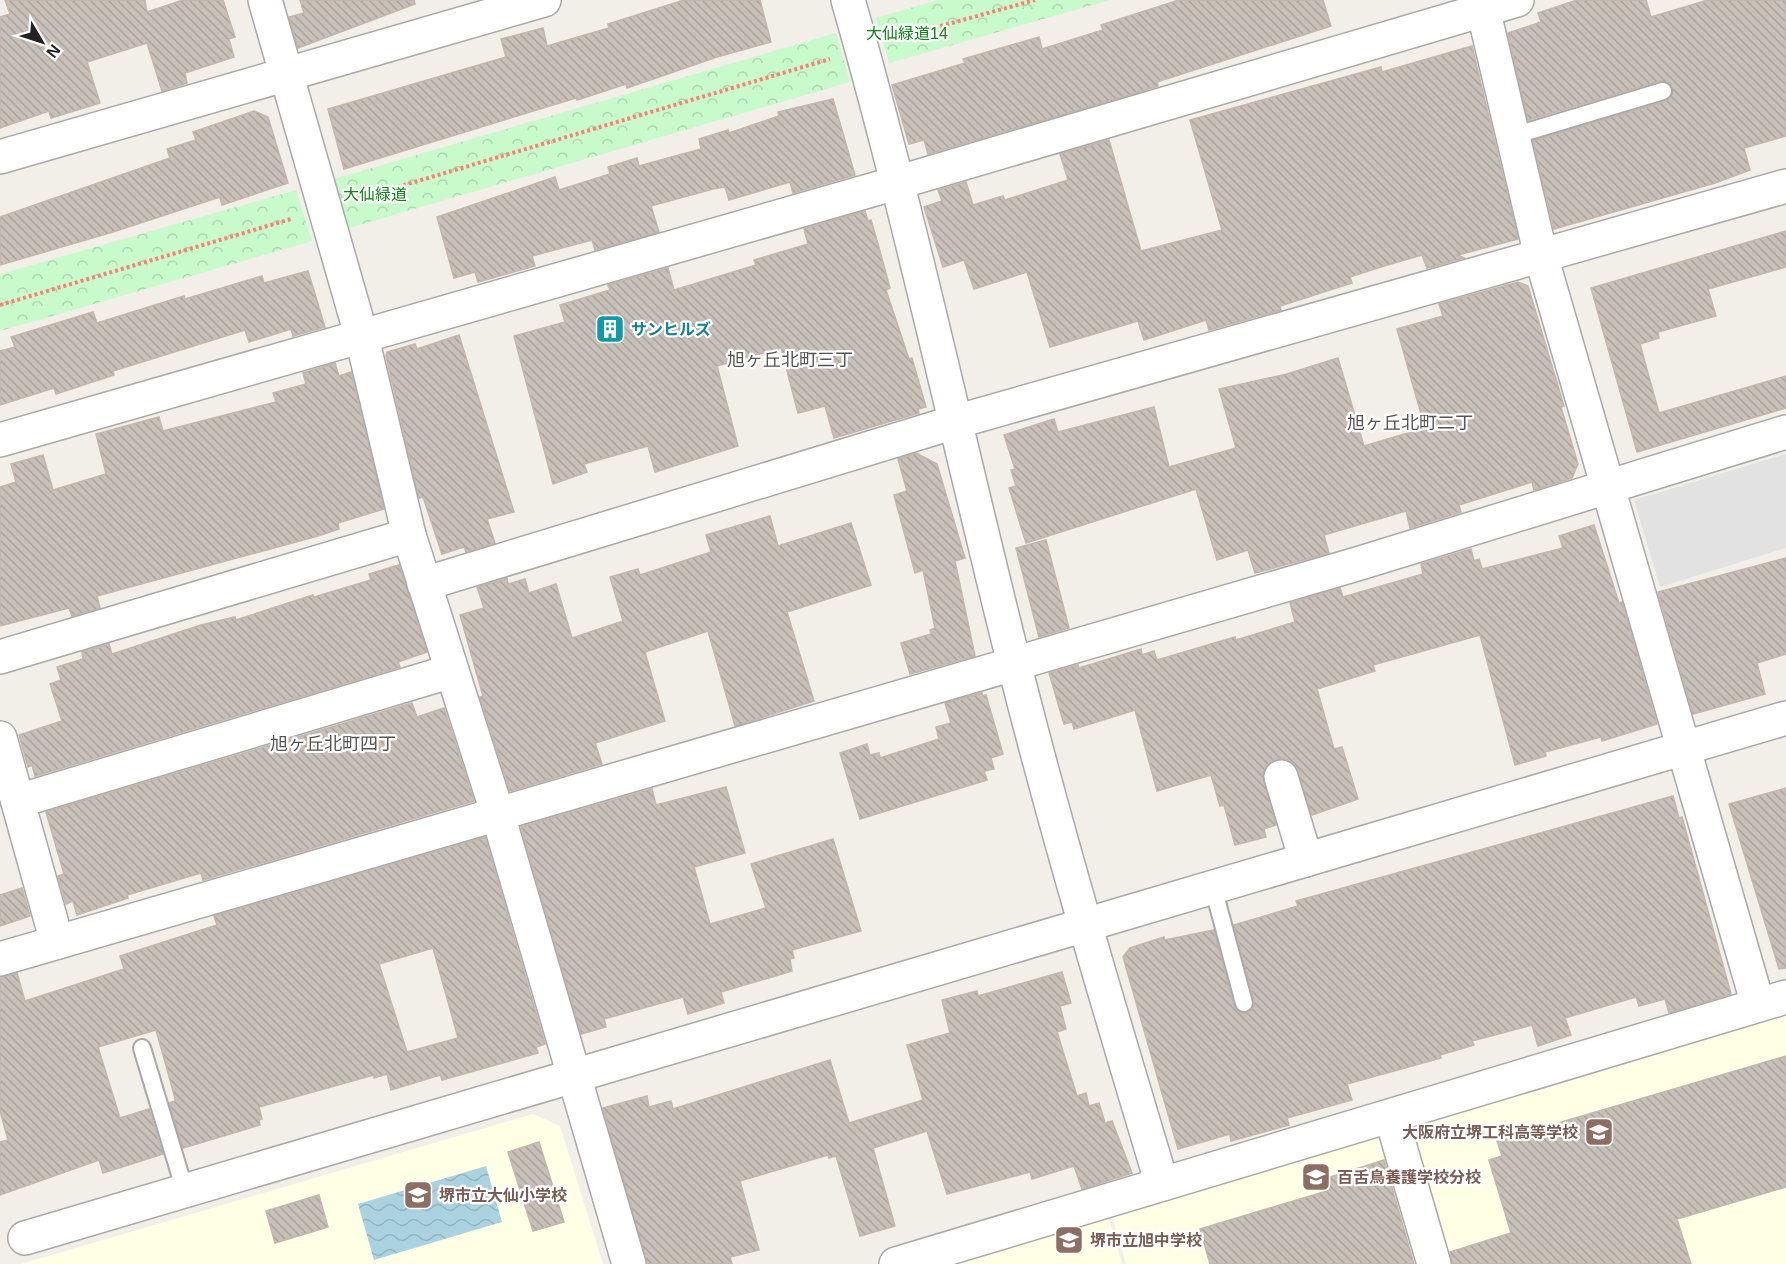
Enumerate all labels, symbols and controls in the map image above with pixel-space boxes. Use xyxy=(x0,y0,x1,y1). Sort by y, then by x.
north arrow xyxy=(12,12,72,72)
park label: 大仙緑道14 xyxy=(866,25,948,42)
text: N xyxy=(43,41,64,61)
park label: 大仙緑道 xyxy=(343,186,407,203)
building icon: サンヒルズ xyxy=(594,313,626,345)
place label: サンヒルズ xyxy=(631,321,711,338)
district label: 旭ヶ丘北町三丁 xyxy=(727,350,853,370)
district label: 旭ヶ丘北町二丁 xyxy=(1347,413,1473,433)
district label: 旭ヶ丘北町四丁 xyxy=(270,734,396,754)
school or university icon: 大阪府立堺工科高等学校 xyxy=(1583,1116,1615,1148)
place label: 大阪府立堺工科高等学校 xyxy=(1402,1124,1578,1141)
school or university icon: 百舌鳥養護学校分校 xyxy=(1300,1161,1332,1193)
place label: 百舌鳥養護学校分校 xyxy=(1337,1168,1481,1186)
school or university icon: 堺市立大仙小学校 xyxy=(402,1179,434,1211)
place label: 堺市立大仙小学校 xyxy=(439,1187,567,1204)
school or university icon: 堺市立旭中学校 xyxy=(1053,1224,1085,1256)
place label: 堺市立旭中学校 xyxy=(1090,1232,1202,1249)

